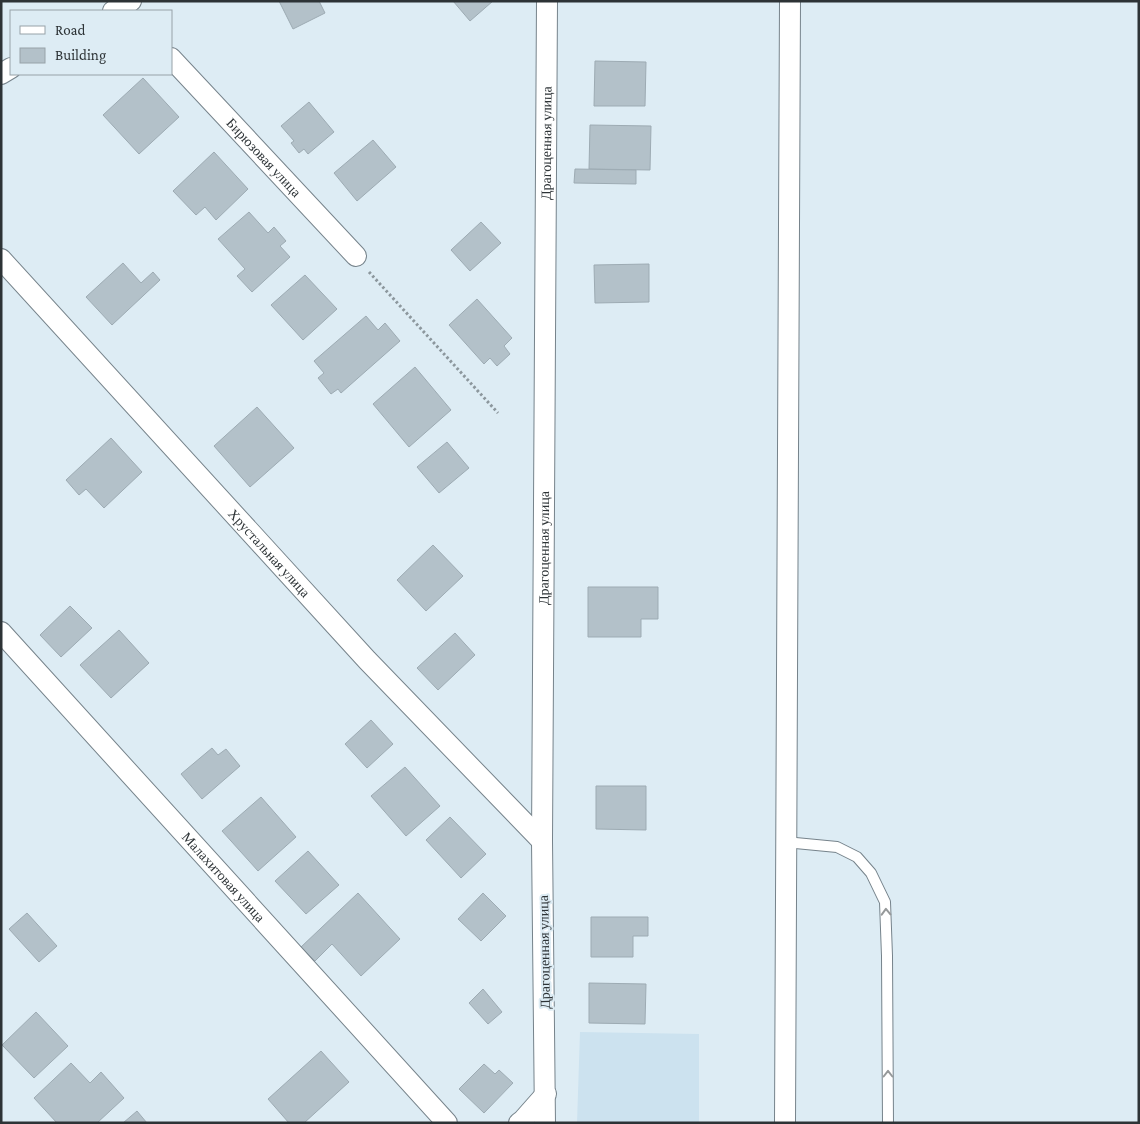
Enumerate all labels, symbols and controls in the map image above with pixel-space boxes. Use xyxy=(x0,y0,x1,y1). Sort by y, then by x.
legend xyxy=(10,10,172,75)
text: Road xyxy=(55,22,86,38)
text: Building xyxy=(55,47,106,64)
street label: Драгоценная улица xyxy=(538,85,554,200)
street label: Бирюзовая улица xyxy=(223,115,305,201)
street label: Драгоценная улица xyxy=(535,490,552,605)
street label: Хрустальная улица xyxy=(225,506,314,601)
street label: Малахитовая улица xyxy=(179,829,269,926)
street label: Драгоценная улица xyxy=(535,894,553,1009)
one-way arrow xyxy=(880,907,891,915)
one-way arrow xyxy=(883,1070,893,1078)

